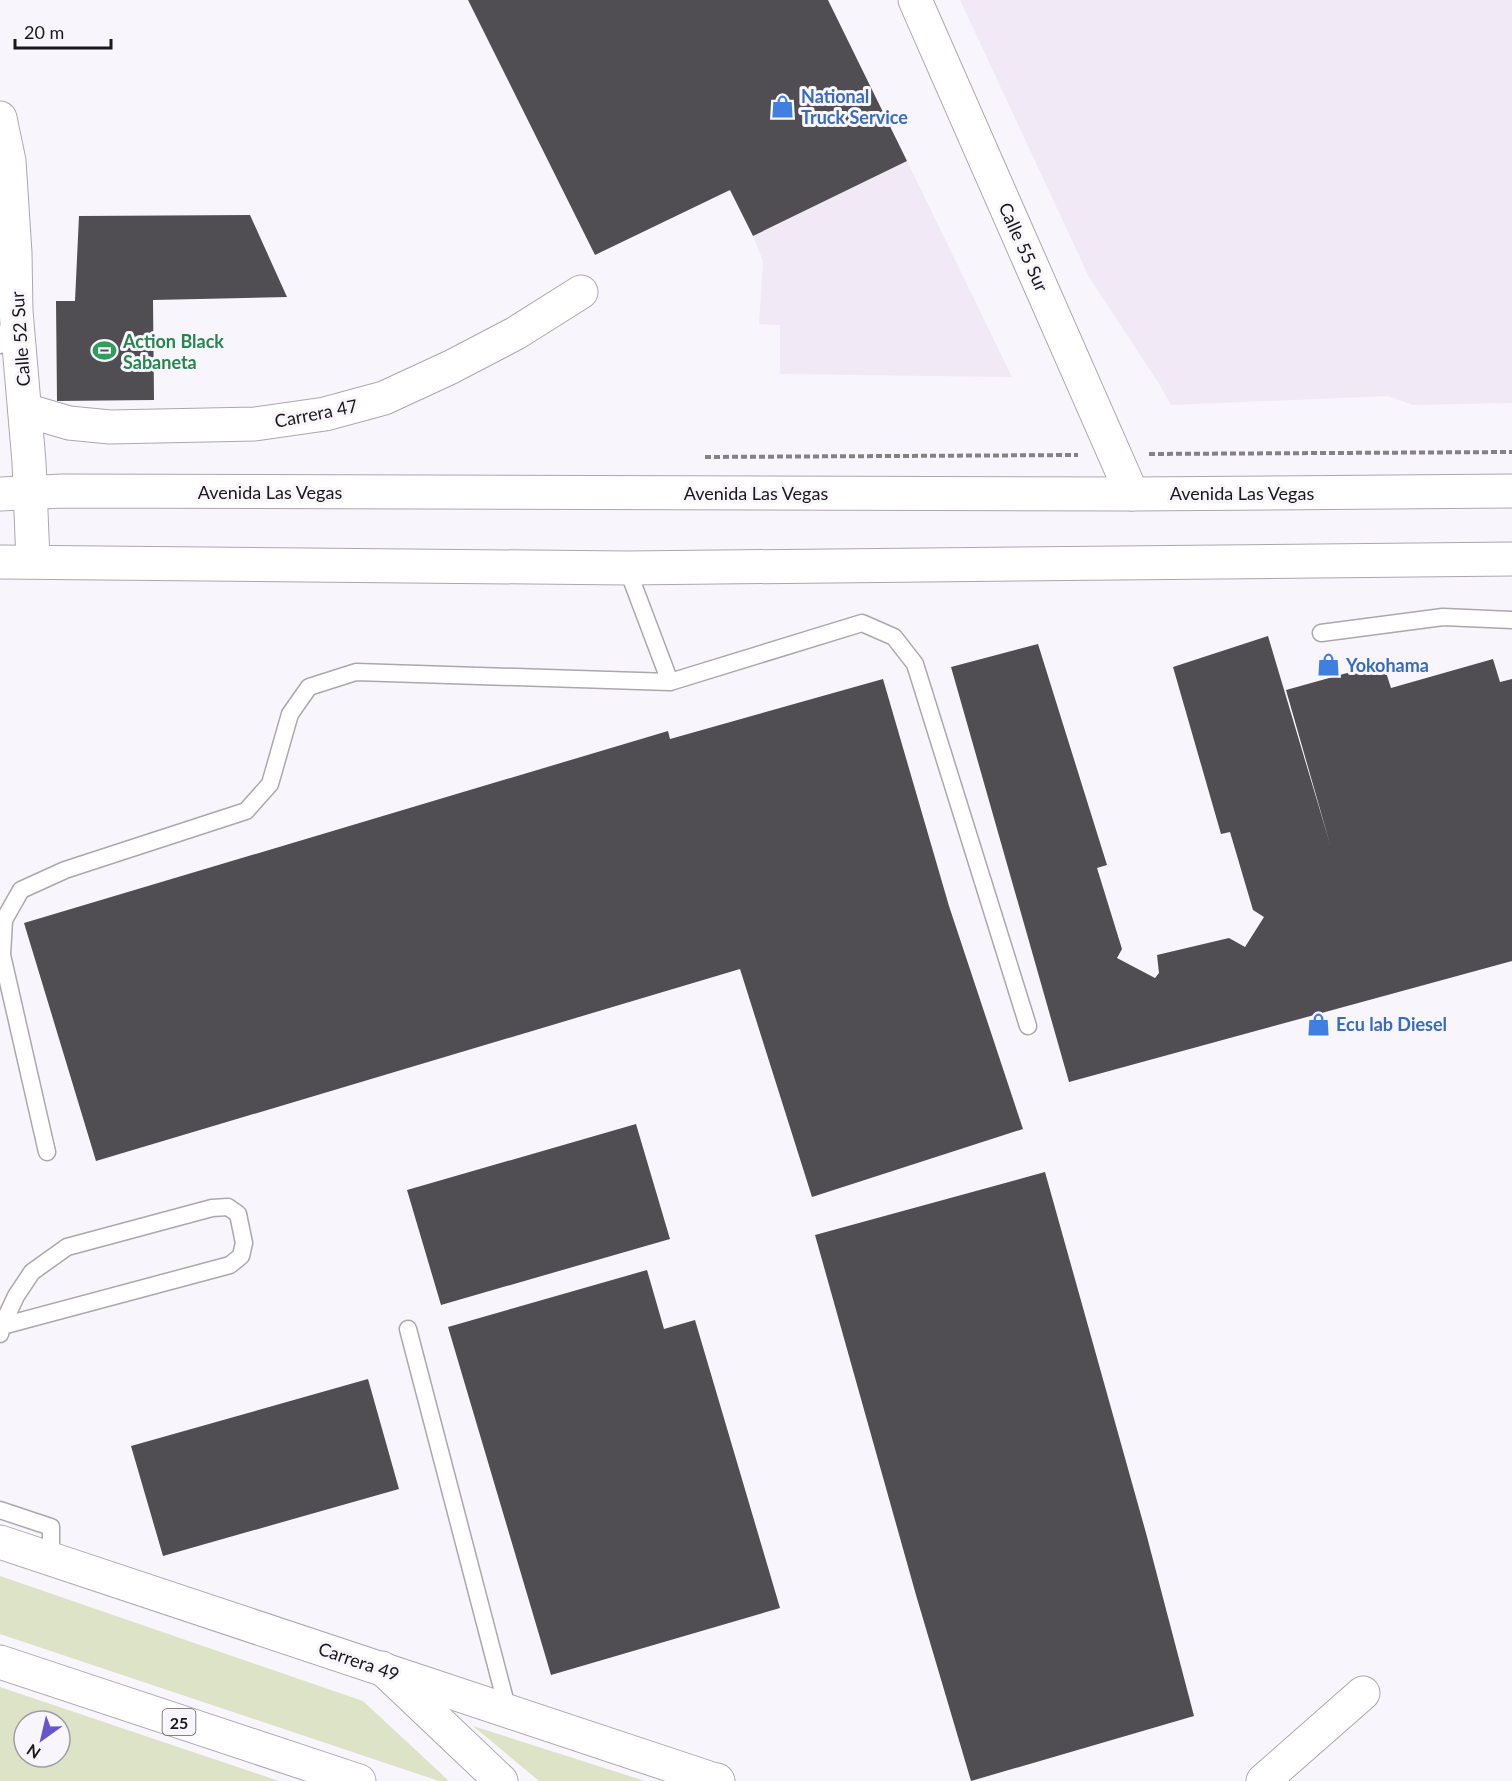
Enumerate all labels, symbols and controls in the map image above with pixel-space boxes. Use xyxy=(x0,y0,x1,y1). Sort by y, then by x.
scale bar xyxy=(15,12,111,50)
text: 20 m xyxy=(24,21,64,43)
place label: National Truck Service xyxy=(801,85,908,128)
shop icon: National Truck Service xyxy=(770,93,796,119)
street label: Calle 55 Sur xyxy=(995,199,1054,295)
street label: Calle 52 Sur xyxy=(6,290,34,387)
place label: Action Black Sabaneta xyxy=(122,330,224,373)
sports icon: Action Black Sabaneta xyxy=(92,338,118,364)
street label: Carrera 47 xyxy=(273,394,359,432)
street label: Avenida Las Vegas xyxy=(198,481,342,503)
street label: Avenida Las Vegas xyxy=(684,482,828,504)
street label: Avenida Las Vegas xyxy=(1170,482,1314,504)
shop icon: Yokohama xyxy=(1315,652,1341,678)
place label: Yokohama xyxy=(1345,654,1429,676)
shop icon: Ecu lab Diesel xyxy=(1305,1011,1331,1037)
place label: Ecu lab Diesel xyxy=(1336,1013,1447,1035)
street label: Carrera 49 xyxy=(316,1637,402,1685)
north arrow xyxy=(12,1709,72,1769)
road number: 25 xyxy=(162,1709,195,1735)
text: N xyxy=(23,1741,44,1763)

